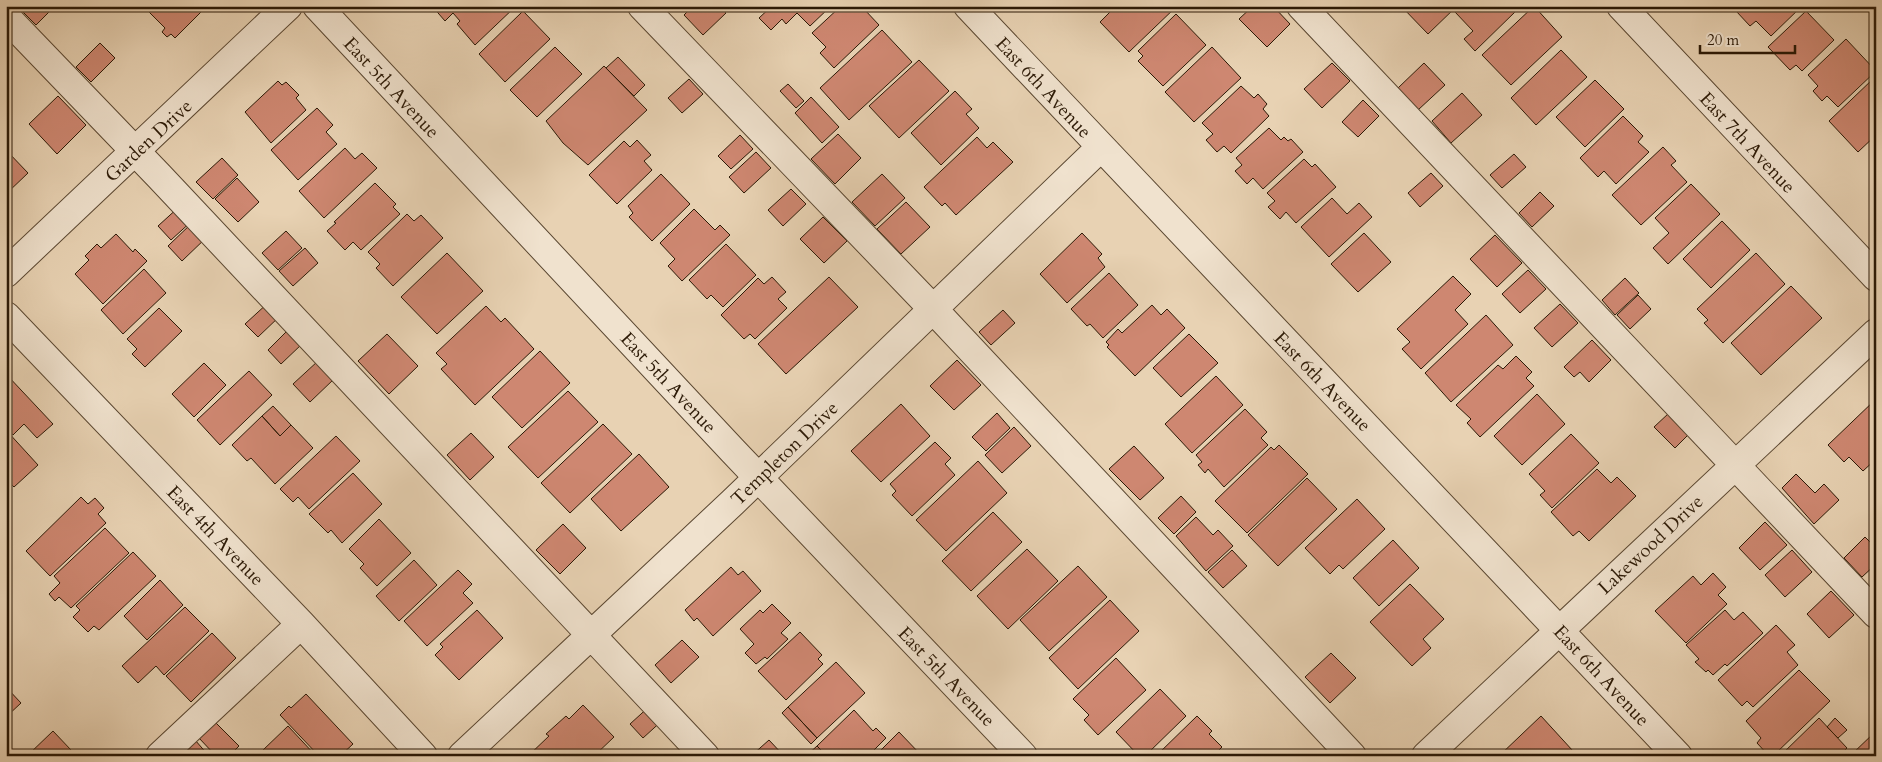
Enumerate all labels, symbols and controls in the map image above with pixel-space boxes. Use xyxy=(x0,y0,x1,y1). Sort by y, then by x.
scale bar xyxy=(1700,22,1794,54)
text: 20 m xyxy=(1707,30,1739,50)
street label: East 5th Avenue xyxy=(337,31,445,144)
street label: East 6th Avenue xyxy=(989,31,1097,144)
street label: East 7th Avenue xyxy=(1693,86,1801,199)
street label: Garden Drive xyxy=(99,93,198,188)
street label: East 5th Avenue xyxy=(614,326,722,439)
street label: East 6th Avenue xyxy=(1268,326,1377,438)
street label: Templeton Drive xyxy=(725,396,844,512)
street label: East 4th Avenue xyxy=(161,480,270,592)
street label: Lakewood Drive xyxy=(1592,489,1709,600)
street label: East 6th Avenue xyxy=(1547,619,1655,732)
street label: East 5th Avenue xyxy=(892,621,1001,733)

